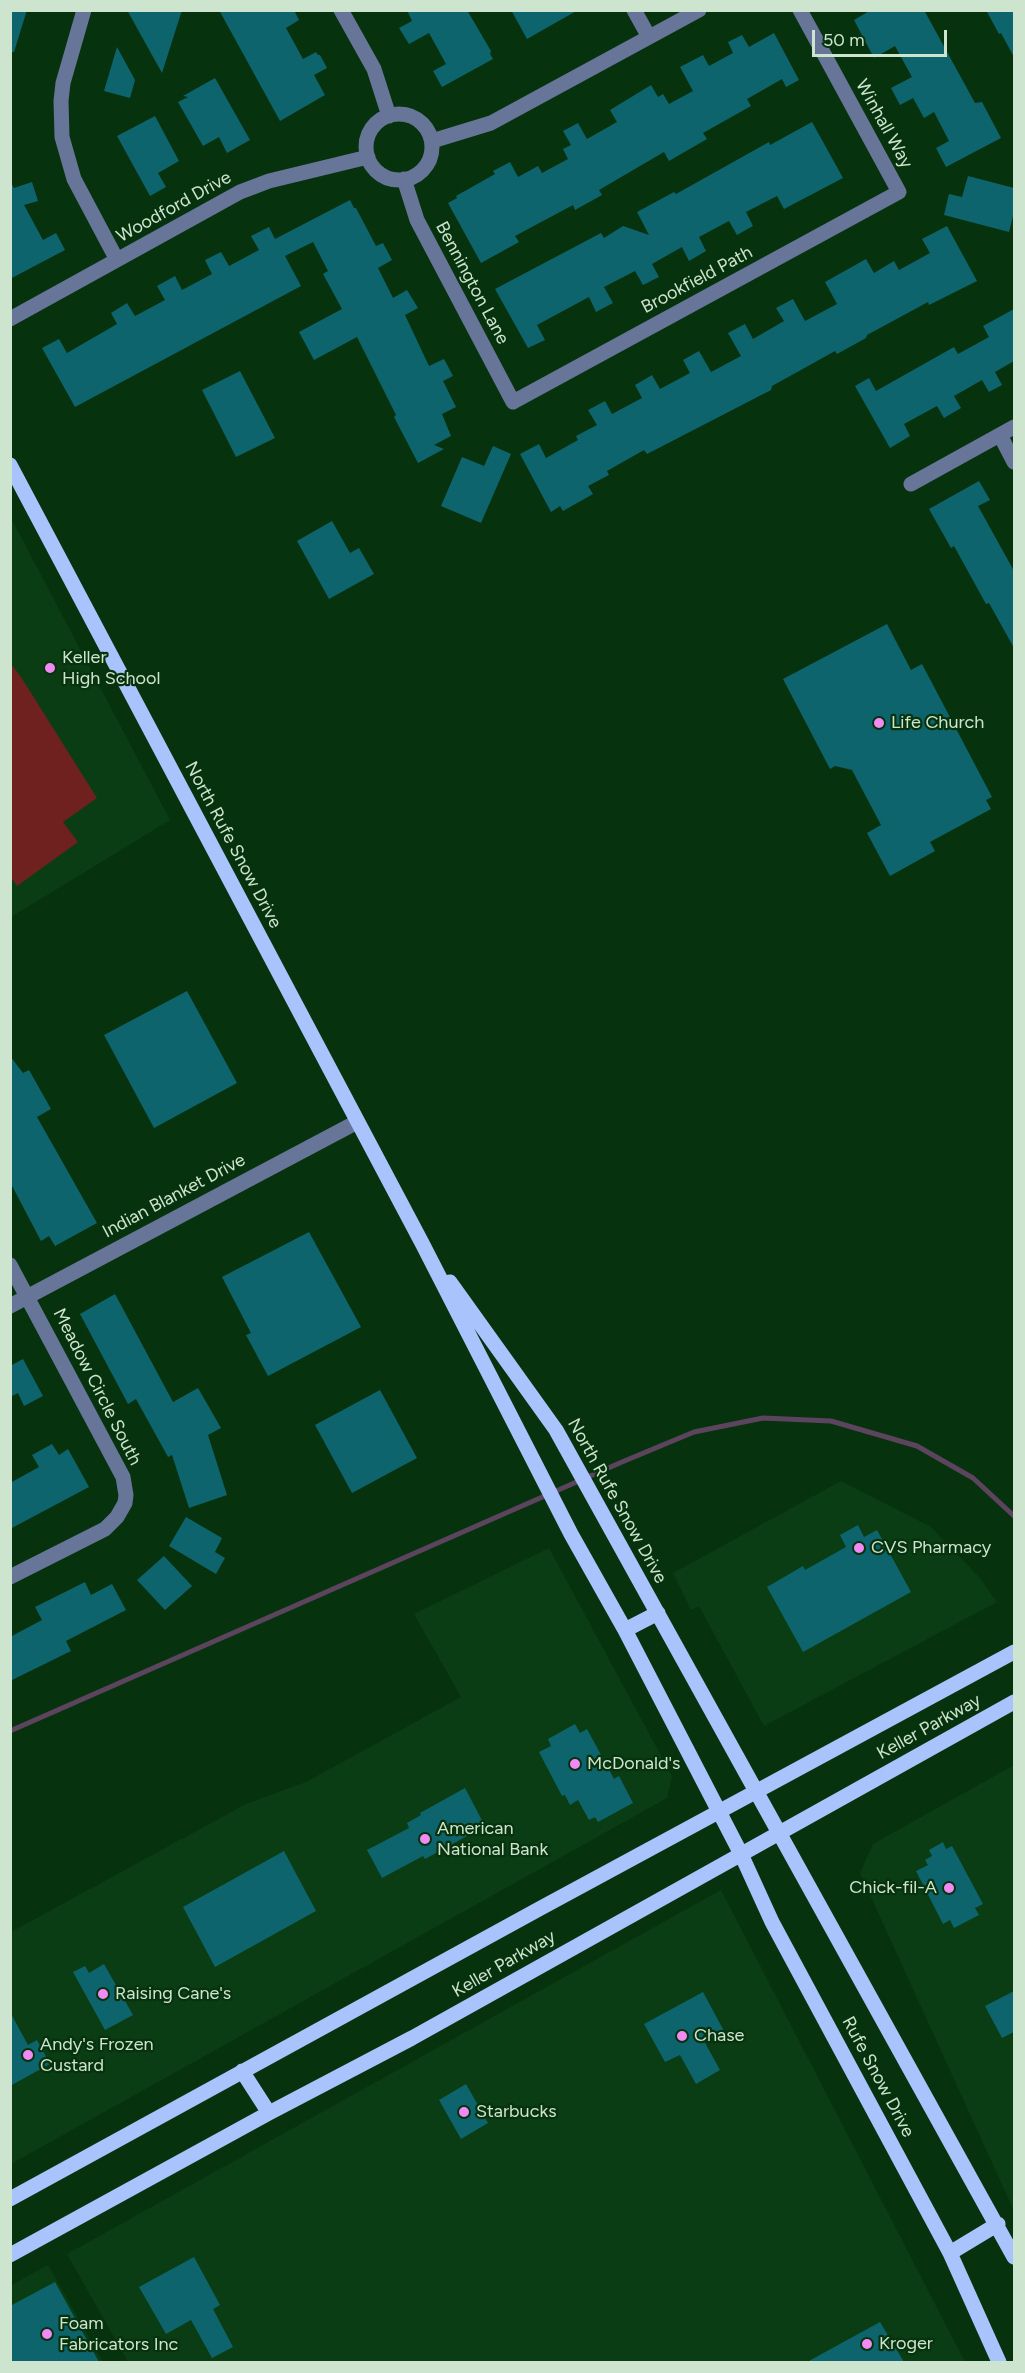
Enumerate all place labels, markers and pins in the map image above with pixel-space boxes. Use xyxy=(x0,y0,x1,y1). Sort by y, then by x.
place label: Keller High School xyxy=(62,647,160,690)
marker: Keller High School xyxy=(43,661,57,675)
place label: Life Church xyxy=(891,712,984,734)
marker: Life Church xyxy=(872,716,886,730)
place label: CVS Pharmacy xyxy=(871,1537,991,1559)
marker: CVS Pharmacy xyxy=(852,1541,866,1555)
place label: McDonald's xyxy=(587,1753,681,1775)
marker: McDonald's xyxy=(568,1757,582,1771)
place label: American National Bank xyxy=(437,1818,548,1860)
marker: American National Bank xyxy=(418,1832,432,1846)
place label: Chick-fil-A xyxy=(849,1877,937,1899)
marker: Chick-fil-A xyxy=(942,1881,956,1895)
place label: Raising Cane's xyxy=(115,1983,231,2005)
marker: Raising Cane's xyxy=(96,1987,110,2001)
place label: Chase xyxy=(694,2025,744,2047)
marker: Chase xyxy=(675,2029,689,2043)
place label: Andy's Frozen Custard xyxy=(40,2034,154,2076)
marker: Andy's Frozen Custard xyxy=(21,2048,35,2062)
place label: Starbucks xyxy=(476,2101,557,2123)
marker: Starbucks xyxy=(457,2105,471,2119)
place label: Foam Fabricators Inc xyxy=(59,2313,178,2356)
marker: Foam Fabricators Inc xyxy=(40,2327,54,2341)
place label: Kroger xyxy=(879,2333,933,2355)
marker: Kroger xyxy=(860,2337,874,2351)

